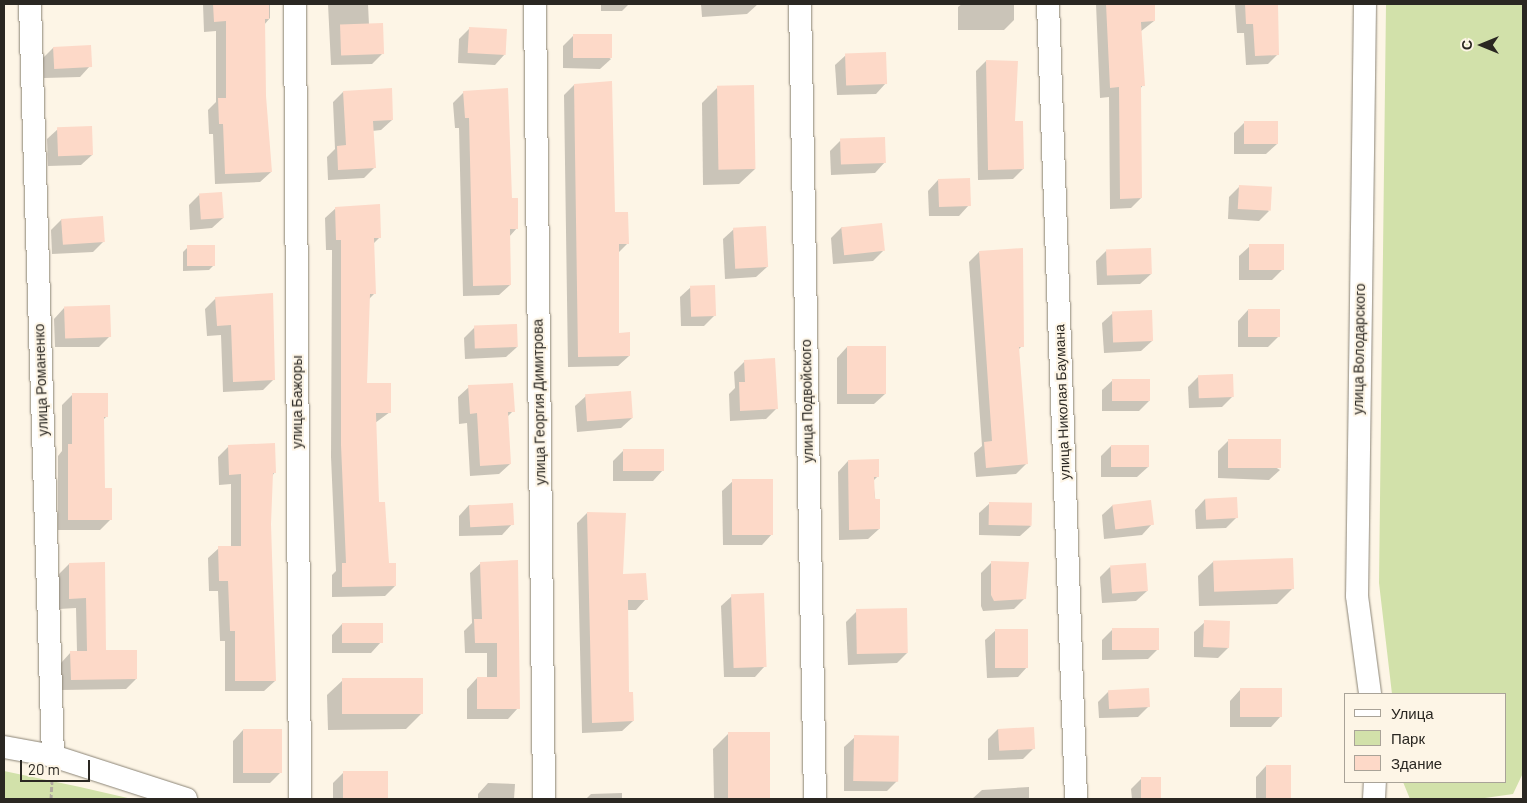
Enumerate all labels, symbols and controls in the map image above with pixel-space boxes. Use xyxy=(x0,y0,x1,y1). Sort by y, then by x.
north arrow xyxy=(1457,20,1507,70)
text: С xyxy=(1458,40,1475,50)
street label: улица Володарского xyxy=(1349,283,1369,415)
street label: улица Георгия Димитрова xyxy=(529,319,549,485)
street label: улица Романенко xyxy=(31,323,51,437)
street label: улица Николая Баумана xyxy=(1051,324,1073,480)
street label: улица Подвойского xyxy=(798,339,816,463)
street label: улица Бажоры xyxy=(289,355,305,449)
legend xyxy=(1344,693,1507,783)
text: Улица xyxy=(1391,704,1434,722)
text: Парк xyxy=(1391,729,1425,747)
scale bar xyxy=(22,750,92,782)
text: Здание xyxy=(1391,754,1442,772)
text: 20 m xyxy=(28,760,60,778)

